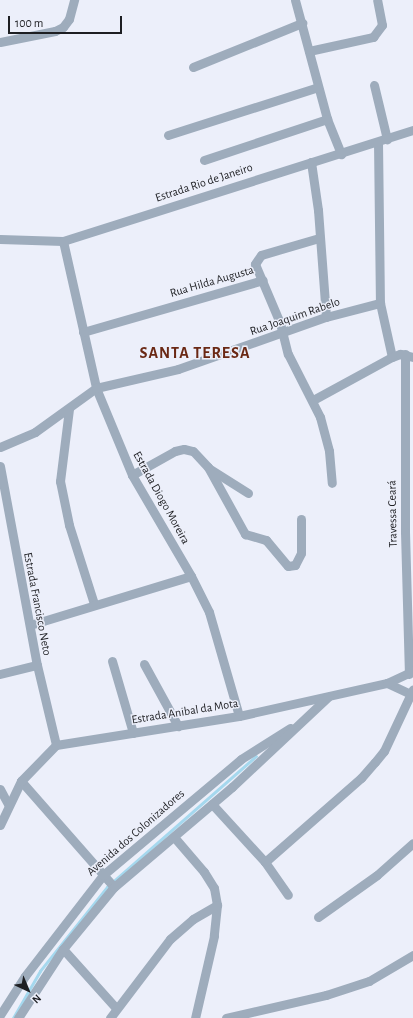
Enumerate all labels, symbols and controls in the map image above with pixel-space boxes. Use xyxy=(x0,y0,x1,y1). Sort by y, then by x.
scale bar xyxy=(10,8,124,34)
text: 100 m xyxy=(15,17,43,29)
street label: Estrada Rio de Janeiro xyxy=(153,160,255,206)
street label: Rua Hilda Augusta xyxy=(168,263,256,301)
street label: Rua Joaquim Rabelo xyxy=(248,295,342,339)
district label: SANTA TERESA xyxy=(139,343,251,363)
street label: Estrada Diogo Moreira xyxy=(130,449,192,547)
street label: Travessa Ceará xyxy=(385,480,401,548)
street label: Estrada Francisco Neto xyxy=(20,551,54,657)
street label: Estrada Anibal da Mota xyxy=(131,696,239,728)
street label: Avenida dos Colonizadores xyxy=(84,787,188,879)
north arrow xyxy=(8,970,48,1010)
text: N xyxy=(30,992,43,1006)

